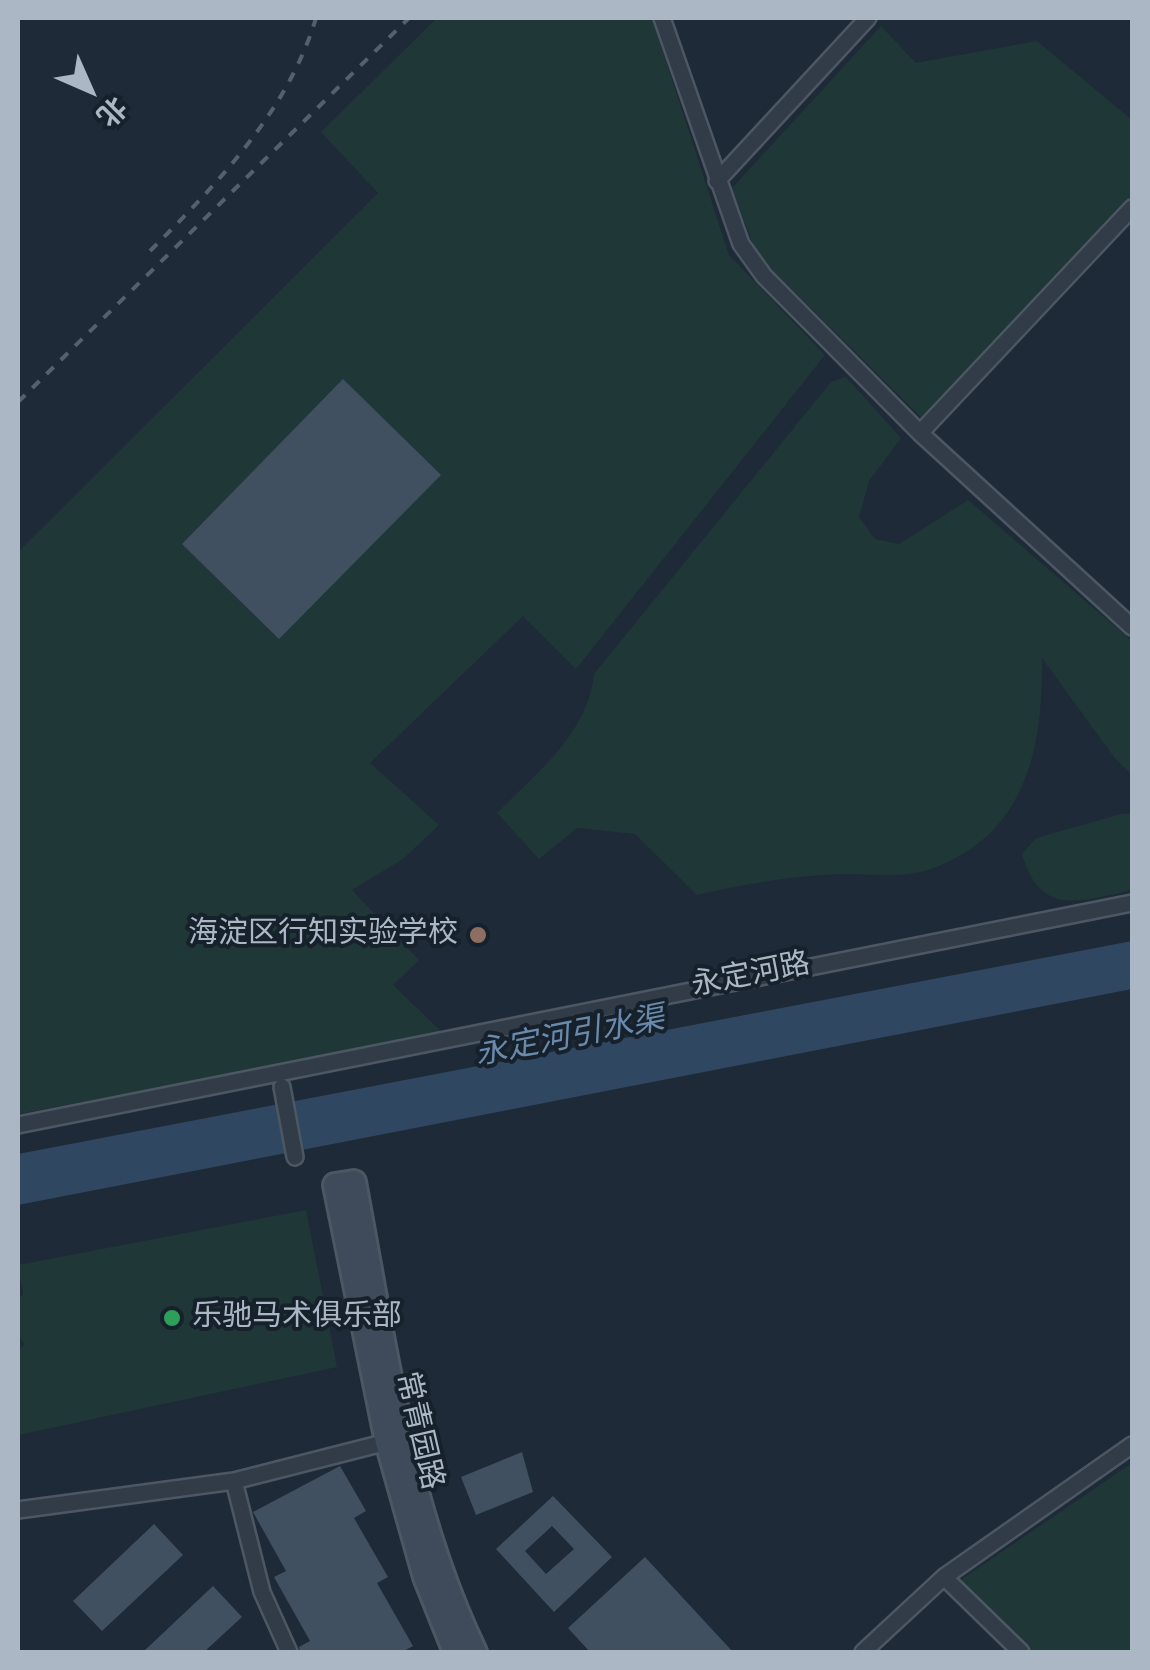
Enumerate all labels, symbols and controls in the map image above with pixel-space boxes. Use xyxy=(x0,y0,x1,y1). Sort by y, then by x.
north arrow xyxy=(40,40,140,140)
text: 北 xyxy=(87,87,136,136)
place label: 海淀区行知实验学校 xyxy=(188,917,458,953)
marker: 海淀区行知实验学校 xyxy=(467,924,489,946)
street label: 永定河路 xyxy=(689,947,813,1005)
water label: 永定河引水渠 xyxy=(472,1001,668,1075)
place label: 乐驰马术俱乐部 xyxy=(192,1300,402,1336)
marker: 乐驰马术俱乐部 xyxy=(161,1307,183,1329)
street label: 常青园路 xyxy=(387,1368,449,1494)

